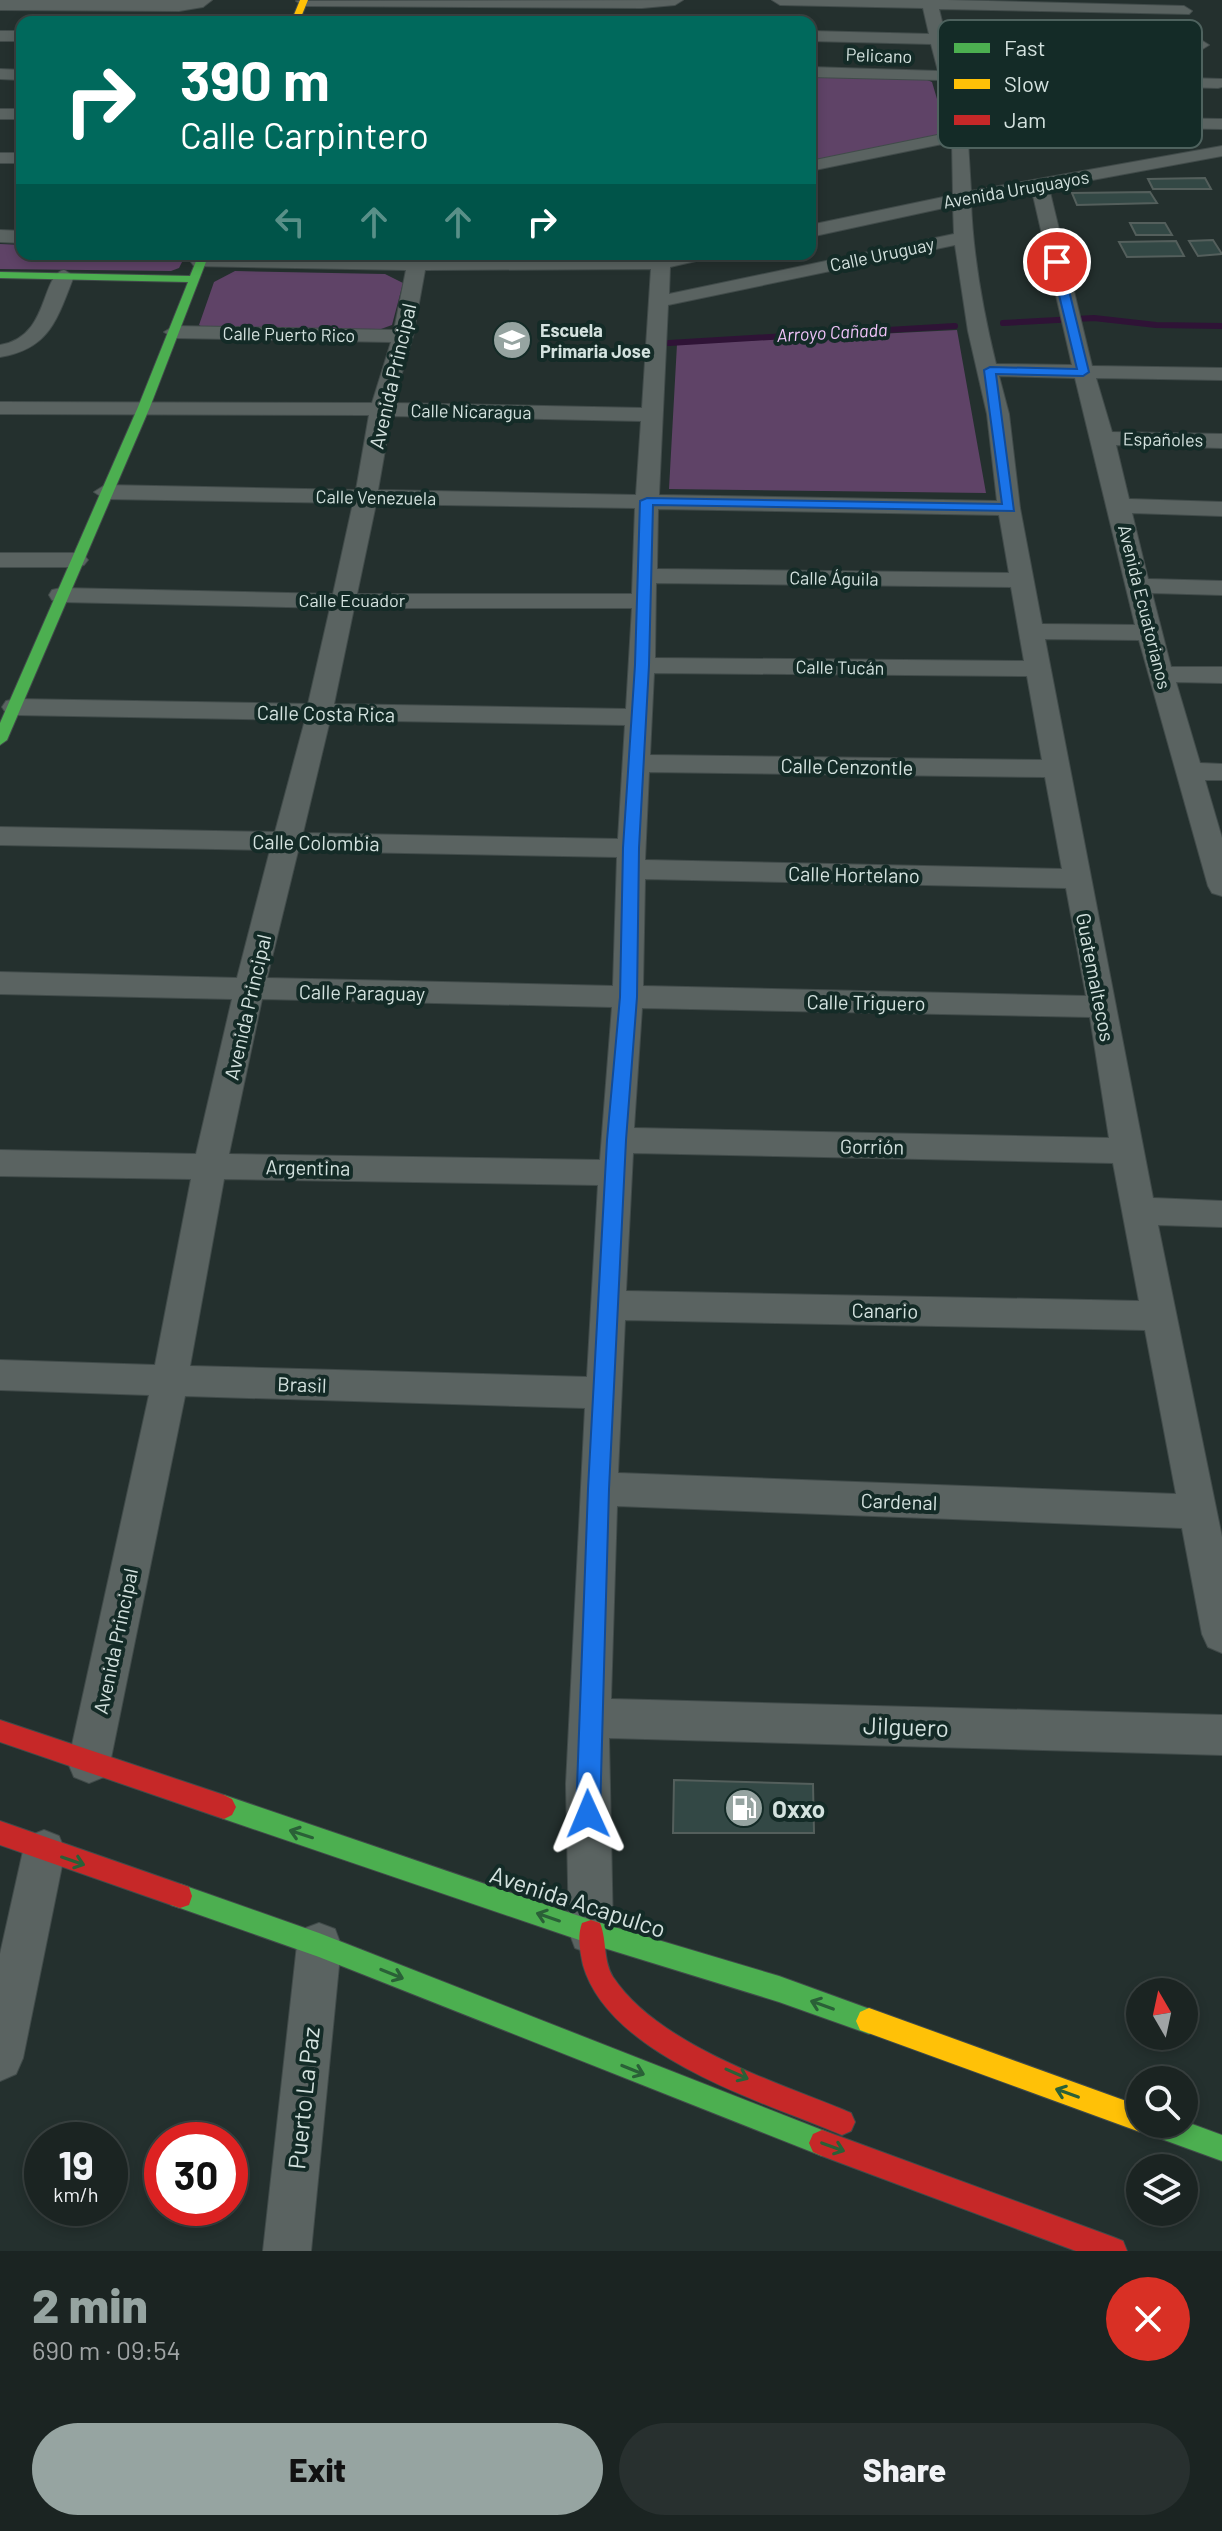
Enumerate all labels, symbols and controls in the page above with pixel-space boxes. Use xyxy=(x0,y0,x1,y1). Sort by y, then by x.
legend xyxy=(938,20,1202,148)
text: Fast xyxy=(1004,34,1046,60)
street label: Pelicano xyxy=(845,43,913,67)
text: 390 m xyxy=(180,45,330,112)
icon: right xyxy=(48,48,152,152)
text: Slow xyxy=(1004,70,1049,96)
text: Jam xyxy=(1004,106,1046,132)
text: Calle Carpintero xyxy=(180,113,429,156)
street label: Avenida Uruguayos xyxy=(941,165,1091,213)
icon: left xyxy=(268,200,312,244)
icon: ahead xyxy=(352,200,396,244)
icon: ahead xyxy=(436,200,480,244)
icon: right xyxy=(520,200,564,244)
pin xyxy=(1023,228,1091,296)
street label: Calle Uruguay xyxy=(828,232,936,276)
icon: arrive xyxy=(1035,240,1079,284)
street label: Avenida Principal xyxy=(364,301,420,451)
water label: Arroyo Cañada xyxy=(776,318,888,346)
school or university icon: Escuela Primaria Jose xyxy=(491,319,533,361)
place label: Escuela Primaria Jose xyxy=(540,319,651,362)
street label: Calle Puerto Rico xyxy=(223,322,355,346)
street label: Calle Nicaragua xyxy=(410,399,532,423)
street label: Españoles xyxy=(1123,427,1203,451)
street label: Calle Venezuela xyxy=(316,485,436,509)
street label: Avenida Ecuatorianos xyxy=(1114,523,1176,691)
street label: Calle Águila xyxy=(789,566,879,590)
street label: Calle Ecuador xyxy=(299,589,406,611)
street label: Calle Tucán xyxy=(795,655,885,679)
street label: Calle Costa Rica xyxy=(257,700,395,726)
street label: Calle Cenzontle xyxy=(780,753,914,779)
street label: Calle Colombia xyxy=(252,829,380,855)
street label: Calle Hortelano xyxy=(788,861,920,887)
street label: Guatemaltecos xyxy=(1072,911,1120,1043)
street label: Avenida Principal xyxy=(219,932,275,1082)
street label: Calle Paraguay xyxy=(299,979,425,1005)
street label: Calle Triguero xyxy=(806,989,926,1015)
street label: Gorrión xyxy=(840,1133,904,1159)
street label: Argentina xyxy=(265,1154,351,1180)
street label: Canario xyxy=(852,1297,918,1323)
street label: Brasil xyxy=(277,1371,327,1397)
street label: Cardenal xyxy=(860,1488,938,1514)
street label: Avenida Principal xyxy=(88,1566,142,1716)
street label: Jilguero xyxy=(863,1710,949,1742)
position arrow xyxy=(546,1772,630,1856)
fuel station icon: Oxxo xyxy=(723,1787,765,1829)
place label: Oxxo xyxy=(772,1794,825,1823)
one-way arrow xyxy=(289,1826,315,1841)
one-way arrow xyxy=(60,1855,85,1870)
street label: Avenida Acapulco xyxy=(486,1859,670,1943)
one-way arrow xyxy=(535,1909,560,1924)
one-way arrow xyxy=(379,1968,404,1982)
north arrow xyxy=(1126,1978,1198,2050)
map controls xyxy=(1126,1978,1198,2226)
one-way arrow xyxy=(810,1996,835,2011)
street label: Puerto La Paz xyxy=(281,2025,325,2171)
one-way arrow xyxy=(620,2064,645,2078)
button: search xyxy=(1126,2066,1198,2138)
one-way arrow xyxy=(724,2068,749,2083)
one-way arrow xyxy=(1054,2084,1079,2099)
speed limit sign: 30 xyxy=(144,2122,248,2226)
text: 19 xyxy=(58,2140,94,2188)
one-way arrow xyxy=(820,2141,844,2155)
button: layers xyxy=(1126,2154,1198,2226)
text: km/h xyxy=(53,2182,99,2206)
text: 2 min xyxy=(32,2275,148,2333)
button: close xyxy=(1106,2277,1190,2361)
text: 690 m · 09:54 xyxy=(32,2334,181,2365)
button: Exit xyxy=(32,2423,603,2515)
button: Share xyxy=(619,2423,1190,2515)

